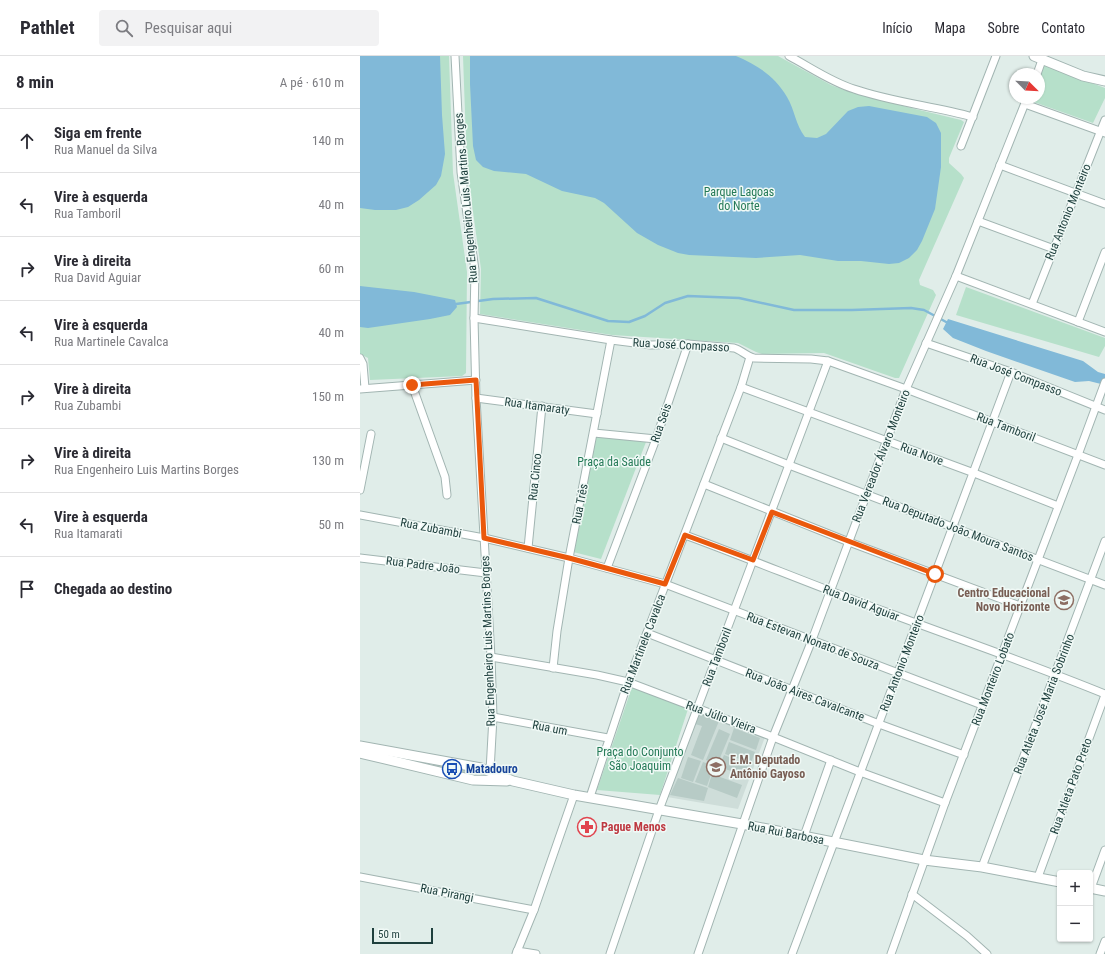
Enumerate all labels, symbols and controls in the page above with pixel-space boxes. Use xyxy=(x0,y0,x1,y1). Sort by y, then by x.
search box xyxy=(99,10,379,46)
text: Pathlet xyxy=(20,16,75,39)
icon: search xyxy=(113,17,135,39)
text: Pesquisar aqui xyxy=(145,19,232,37)
text: Início xyxy=(882,20,913,36)
text: Mapa xyxy=(935,20,965,36)
text: Sobre xyxy=(987,20,1019,36)
text: Contato xyxy=(1041,20,1085,36)
north arrow xyxy=(1009,68,1045,104)
text: 8 min xyxy=(16,72,54,92)
text: A pé · 610 m xyxy=(280,75,344,90)
street label: Rua Engenheiro Luis Martins Borges xyxy=(452,112,480,284)
text: Siga em frente xyxy=(54,124,142,142)
icon: ahead xyxy=(16,130,38,152)
text: 140 m xyxy=(312,133,344,148)
text: Rua Manuel da Silva xyxy=(54,142,157,157)
street label: Rua Antonio Monteiro xyxy=(1042,162,1094,262)
park label: Parque Lagoas do Norte xyxy=(704,185,774,213)
text: Vire à esquerda xyxy=(54,188,148,206)
icon: left xyxy=(16,194,38,216)
text: 40 m xyxy=(318,197,344,212)
text: Rua Tamboril xyxy=(54,206,121,221)
text: Vire à direita xyxy=(54,252,131,270)
icon: right xyxy=(16,258,38,280)
text: 60 m xyxy=(318,261,344,276)
text: Rua David Aguiar xyxy=(54,270,141,285)
text: Vire à esquerda xyxy=(54,316,148,334)
icon: left xyxy=(16,322,38,344)
text: 40 m xyxy=(318,325,344,340)
text: Rua Martinele Cavalca xyxy=(54,334,168,349)
street label: Rua José Compasso xyxy=(632,335,730,355)
street label: Rua José Compasso xyxy=(968,351,1064,399)
route end xyxy=(403,376,421,394)
text: Vire à direita xyxy=(54,380,131,398)
icon: right xyxy=(16,386,38,408)
street label: Rua Vereador Álvaro Monteiro xyxy=(848,387,913,524)
text: 150 m xyxy=(312,389,344,404)
street label: Rua Itamaraty xyxy=(504,395,570,417)
text: Rua Zubambi xyxy=(54,398,121,413)
street label: Rua Seis xyxy=(648,401,674,445)
street label: Rua Tamboril xyxy=(975,409,1037,445)
street label: Rua Nove xyxy=(899,440,946,468)
text: Vire à direita xyxy=(54,444,131,462)
icon: right xyxy=(16,450,38,472)
text: 130 m xyxy=(312,453,344,468)
street label: Rua Cinco xyxy=(526,453,544,501)
park label: Praça da Saúde xyxy=(577,455,651,469)
text: Rua Engenheiro Luis Martins Borges xyxy=(54,462,239,477)
street label: Rua Três xyxy=(569,483,591,525)
street label: Rua Deputado João Moura Santos xyxy=(880,494,1036,564)
text: Vire à esquerda xyxy=(54,508,148,526)
icon: left xyxy=(16,514,38,536)
street label: Rua Zubambi xyxy=(399,515,463,541)
text: 50 m xyxy=(318,517,344,532)
text: Rua Itamarati xyxy=(54,526,123,541)
street label: Rua Padre João xyxy=(385,554,461,576)
street label: Rua Engenheiro Luis Martins Borges xyxy=(478,555,498,727)
route start xyxy=(926,565,944,583)
icon: arrive xyxy=(16,578,38,600)
text: Chegada ao destino xyxy=(54,580,172,598)
street label: Rua David Aguiar xyxy=(821,582,901,624)
place label: Centro Educacional Novo Horizonte xyxy=(957,586,1050,614)
school or university icon: Centro Educacional Novo Horizonte xyxy=(1053,589,1075,611)
street label: Rua Martinele Cavalca xyxy=(618,592,669,696)
street label: Rua Estevan Nonato de Souza xyxy=(745,609,882,673)
street label: Rua Antonio Monteiro xyxy=(877,613,927,713)
street label: Rua Tamboril xyxy=(699,626,735,688)
street label: Rua Monteiro Lobato xyxy=(969,630,1017,728)
street label: Rua Atleta José Maria Sobrinho xyxy=(1011,632,1077,776)
street label: Rua João Aires Cavalcante xyxy=(743,666,867,724)
street label: Rua Júlio Vieira xyxy=(684,698,758,736)
street label: Rua um xyxy=(531,718,569,738)
street label: Rua Atleta Pato Preto xyxy=(1047,736,1095,836)
park label: Praça do Conjunto São Joaquim xyxy=(597,745,684,773)
place label: E.M. Deputado Antônio Gayoso xyxy=(730,753,805,781)
school or university icon: E.M. Deputado Antônio Gayoso xyxy=(705,756,727,778)
bus stop icon: Matadouro xyxy=(441,758,463,780)
place label: Matadouro xyxy=(466,762,518,776)
pharmacy icon: Pague Menos xyxy=(576,816,598,838)
street label: Rua Rui Barbosa xyxy=(747,819,826,847)
place label: Pague Menos xyxy=(601,820,667,834)
map controls xyxy=(1057,870,1093,942)
button: + xyxy=(1057,870,1093,906)
street label: Rua Pirangi xyxy=(419,881,475,905)
button: − xyxy=(1057,906,1093,942)
scale bar xyxy=(372,926,433,945)
text: 50 m xyxy=(378,928,400,941)

